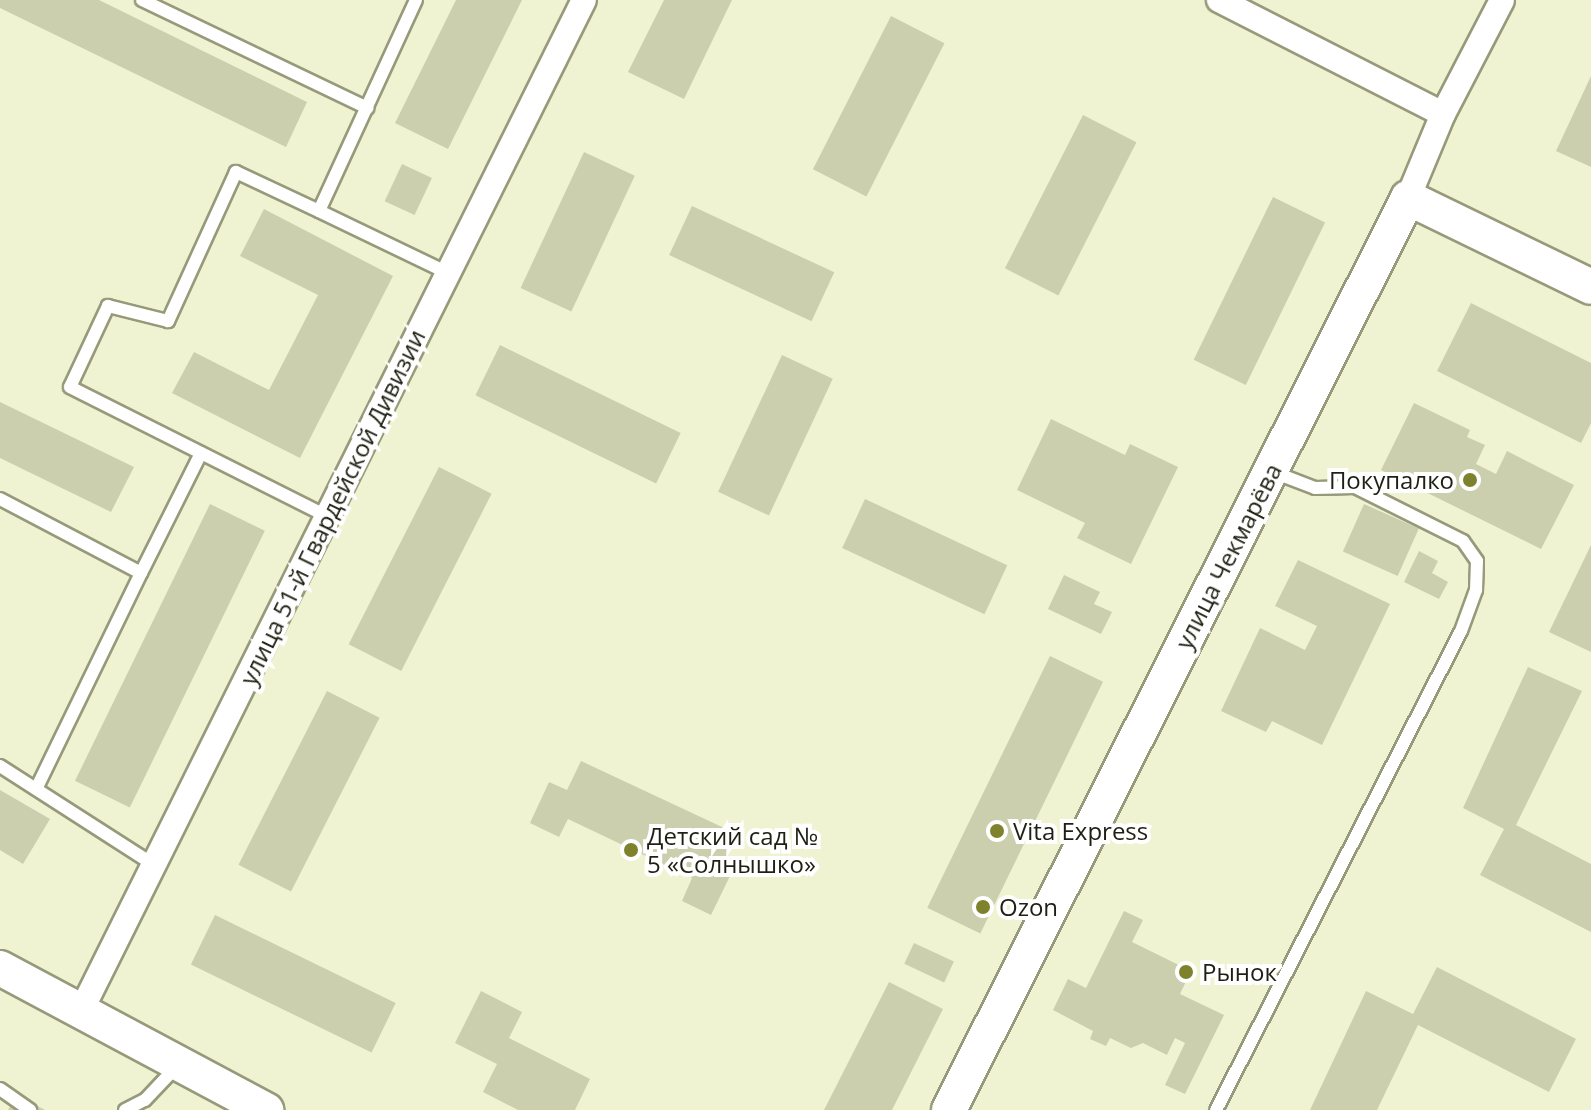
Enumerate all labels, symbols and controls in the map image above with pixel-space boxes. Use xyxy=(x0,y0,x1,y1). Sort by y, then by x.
street label: улица 51-й Гвардейской Дивизии xyxy=(233,325,431,689)
street label: улица Чекмарёва xyxy=(1169,458,1287,654)
place label: Покупалко xyxy=(1329,466,1454,494)
marker: Покупалко xyxy=(1461,471,1479,489)
place label: Vita Express xyxy=(1013,817,1148,845)
place label: Детский сад № 5 «Солнышко» xyxy=(647,822,818,878)
marker: Vita Express xyxy=(988,822,1006,840)
marker: Детский сад № 5 «Солнышко» xyxy=(622,841,640,859)
place label: Ozon xyxy=(999,893,1058,921)
marker: Ozon xyxy=(974,898,992,916)
place label: Рынок xyxy=(1202,958,1277,986)
marker: Рынок xyxy=(1177,963,1195,981)

